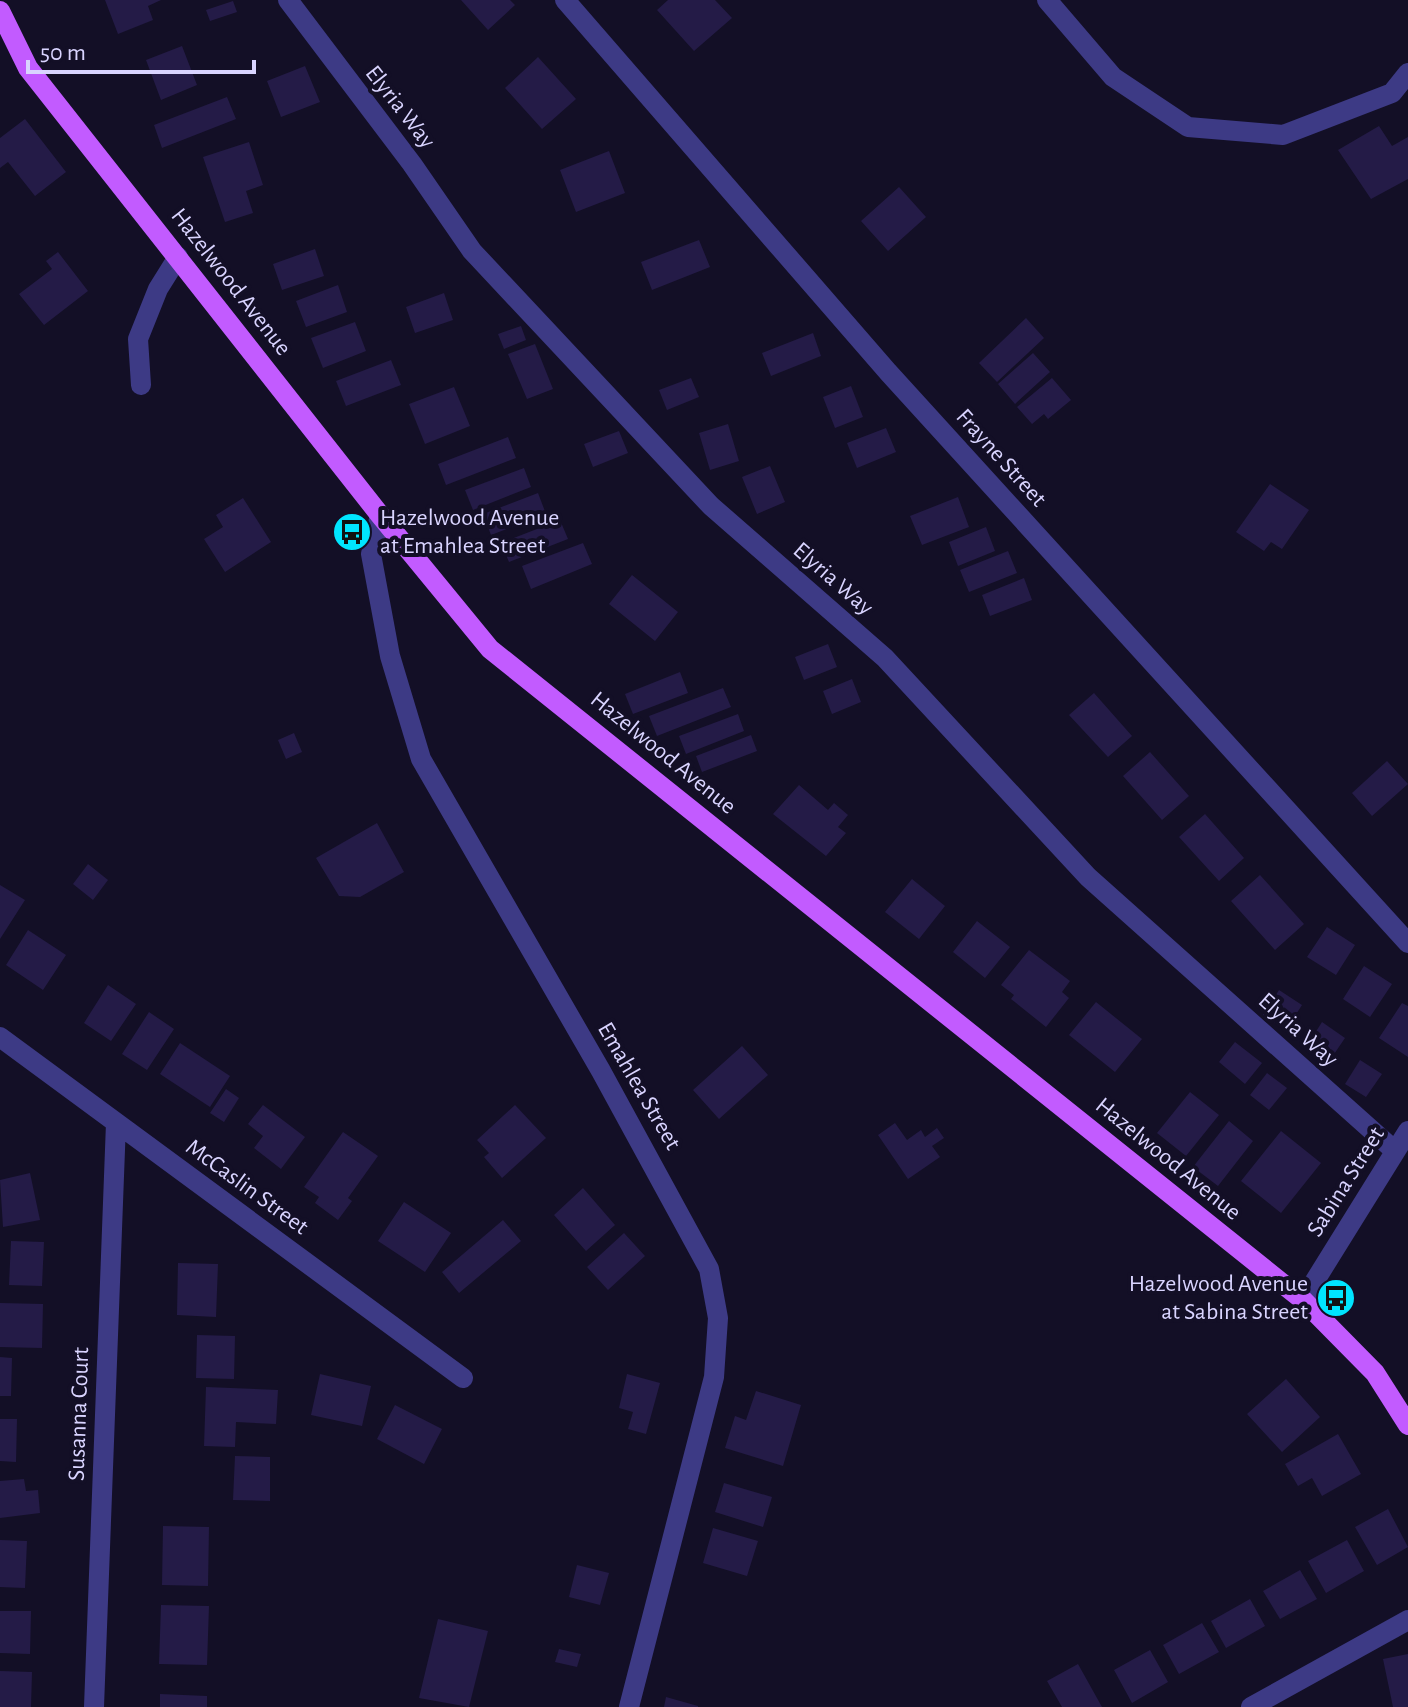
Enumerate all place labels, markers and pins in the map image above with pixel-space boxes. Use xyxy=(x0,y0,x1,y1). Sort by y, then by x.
place label: Hazelwood Avenue at Emahlea Street xyxy=(380,506,559,558)
bus stop icon: Hazelwood Avenue at Emahlea Street xyxy=(331,511,373,553)
place label: Hazelwood Avenue at Sabina Street xyxy=(1129,1272,1308,1324)
bus stop icon: Hazelwood Avenue at Sabina Street xyxy=(1315,1277,1357,1319)

